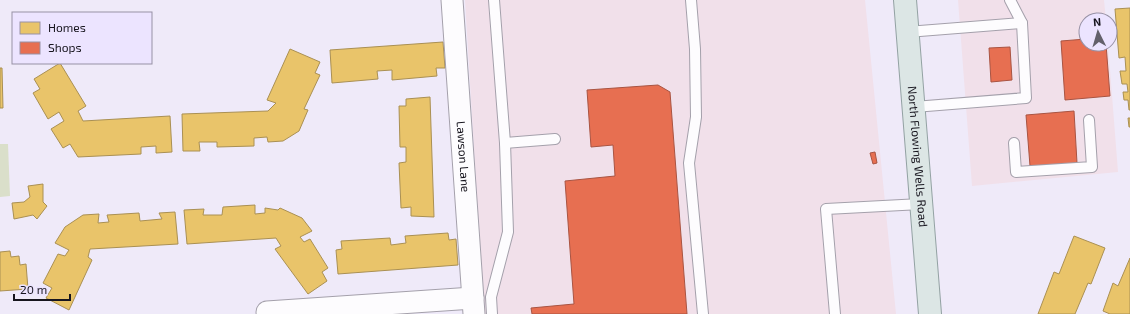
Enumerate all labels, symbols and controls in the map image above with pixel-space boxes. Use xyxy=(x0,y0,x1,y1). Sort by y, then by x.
legend xyxy=(12,12,152,64)
north arrow xyxy=(1078,12,1118,52)
text: N xyxy=(1093,15,1102,28)
text: Homes xyxy=(48,20,86,34)
text: Shops xyxy=(48,40,82,54)
street label: North Flowing Wells Road xyxy=(906,85,931,228)
street label: Lawson Lane xyxy=(454,120,473,193)
scale bar xyxy=(14,276,70,302)
text: 20 m xyxy=(20,282,47,296)

